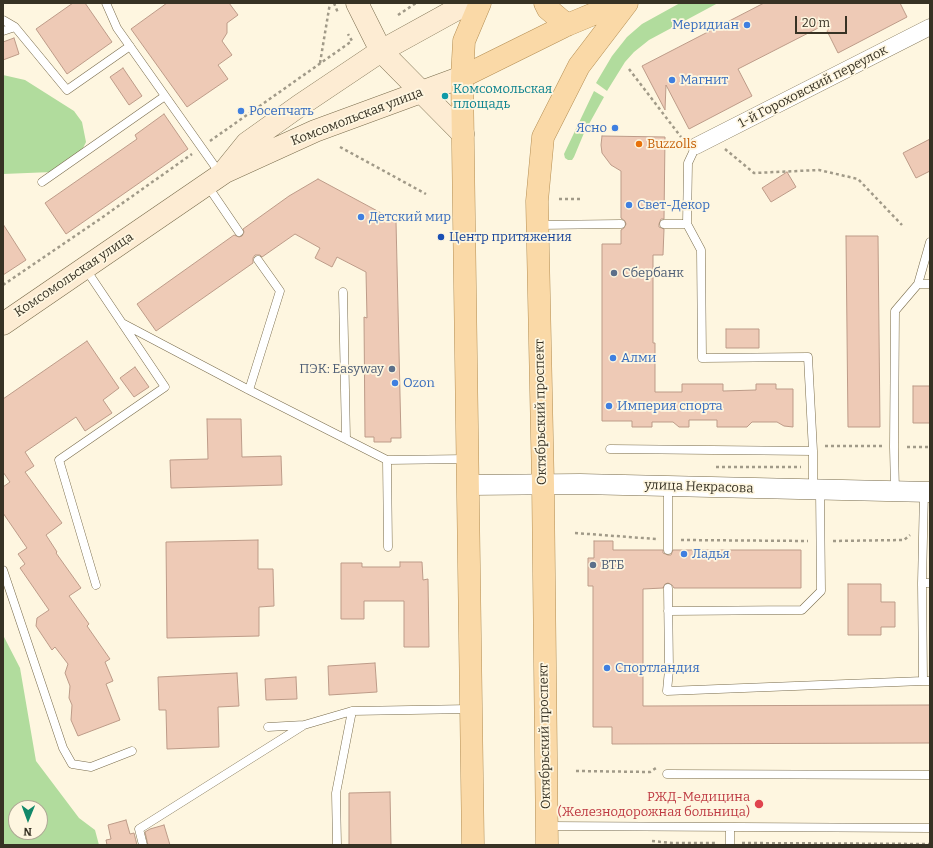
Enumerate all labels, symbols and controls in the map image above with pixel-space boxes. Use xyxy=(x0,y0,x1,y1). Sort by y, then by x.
scale bar xyxy=(797,8,849,34)
text: 20 m xyxy=(802,16,830,30)
place label: Меридиан xyxy=(672,17,739,33)
marker: Меридиан xyxy=(742,20,752,30)
street label: 1-й Гороховский переулок xyxy=(736,42,890,132)
place label: Магнит xyxy=(680,72,728,88)
marker: Магнит xyxy=(667,75,677,85)
place label: Комсомольская площадь xyxy=(453,81,552,112)
street label: Комсомольская улица xyxy=(289,85,425,149)
marker: Комсомольская площадь xyxy=(440,91,450,101)
place label: Росепчать xyxy=(249,103,314,119)
marker: Росепчать xyxy=(236,106,246,116)
place label: Ясно xyxy=(576,120,607,136)
marker: Ясно xyxy=(610,123,620,133)
place label: Buzzolls xyxy=(647,136,697,152)
marker: Buzzolls xyxy=(634,139,644,149)
place label: Свет-Декор xyxy=(637,197,710,213)
marker: Свет-Декор xyxy=(624,200,634,210)
place label: Детский мир xyxy=(369,209,451,225)
marker: Детский мир xyxy=(356,212,366,222)
street label: Комсомольская улица xyxy=(12,229,136,321)
place label: Центр притяжения xyxy=(449,229,572,245)
marker: Центр притяжения xyxy=(436,232,446,242)
place label: Сбербанк xyxy=(622,265,684,281)
marker: Сбербанк xyxy=(609,268,619,278)
street label: Октябрьский проспект xyxy=(532,339,550,485)
place label: Алми xyxy=(621,350,656,366)
marker: Алми xyxy=(608,353,618,363)
place label: ПЭК: Easyway xyxy=(299,361,384,377)
marker: ПЭК: Easyway xyxy=(387,364,397,374)
place label: Ozon xyxy=(403,375,435,391)
marker: Ozon xyxy=(390,378,400,388)
place label: Империя спорта xyxy=(617,398,723,414)
marker: Империя спорта xyxy=(604,401,614,411)
street label: улица Некрасова xyxy=(644,477,754,497)
place label: Ладья xyxy=(692,546,730,562)
marker: Ладья xyxy=(679,549,689,559)
place label: ВТБ xyxy=(601,557,624,573)
marker: ВТБ xyxy=(588,560,598,570)
place label: Спортландия xyxy=(615,660,700,676)
street label: Октябрьский проспект xyxy=(536,663,554,809)
marker: Спортландия xyxy=(602,663,612,673)
place label: РЖД-Медицина (Железнодорожная больница) xyxy=(558,789,750,820)
marker: РЖД-Медицина (Железнодорожная больница) xyxy=(753,798,765,810)
north arrow xyxy=(8,800,48,840)
text: N xyxy=(23,825,32,838)

